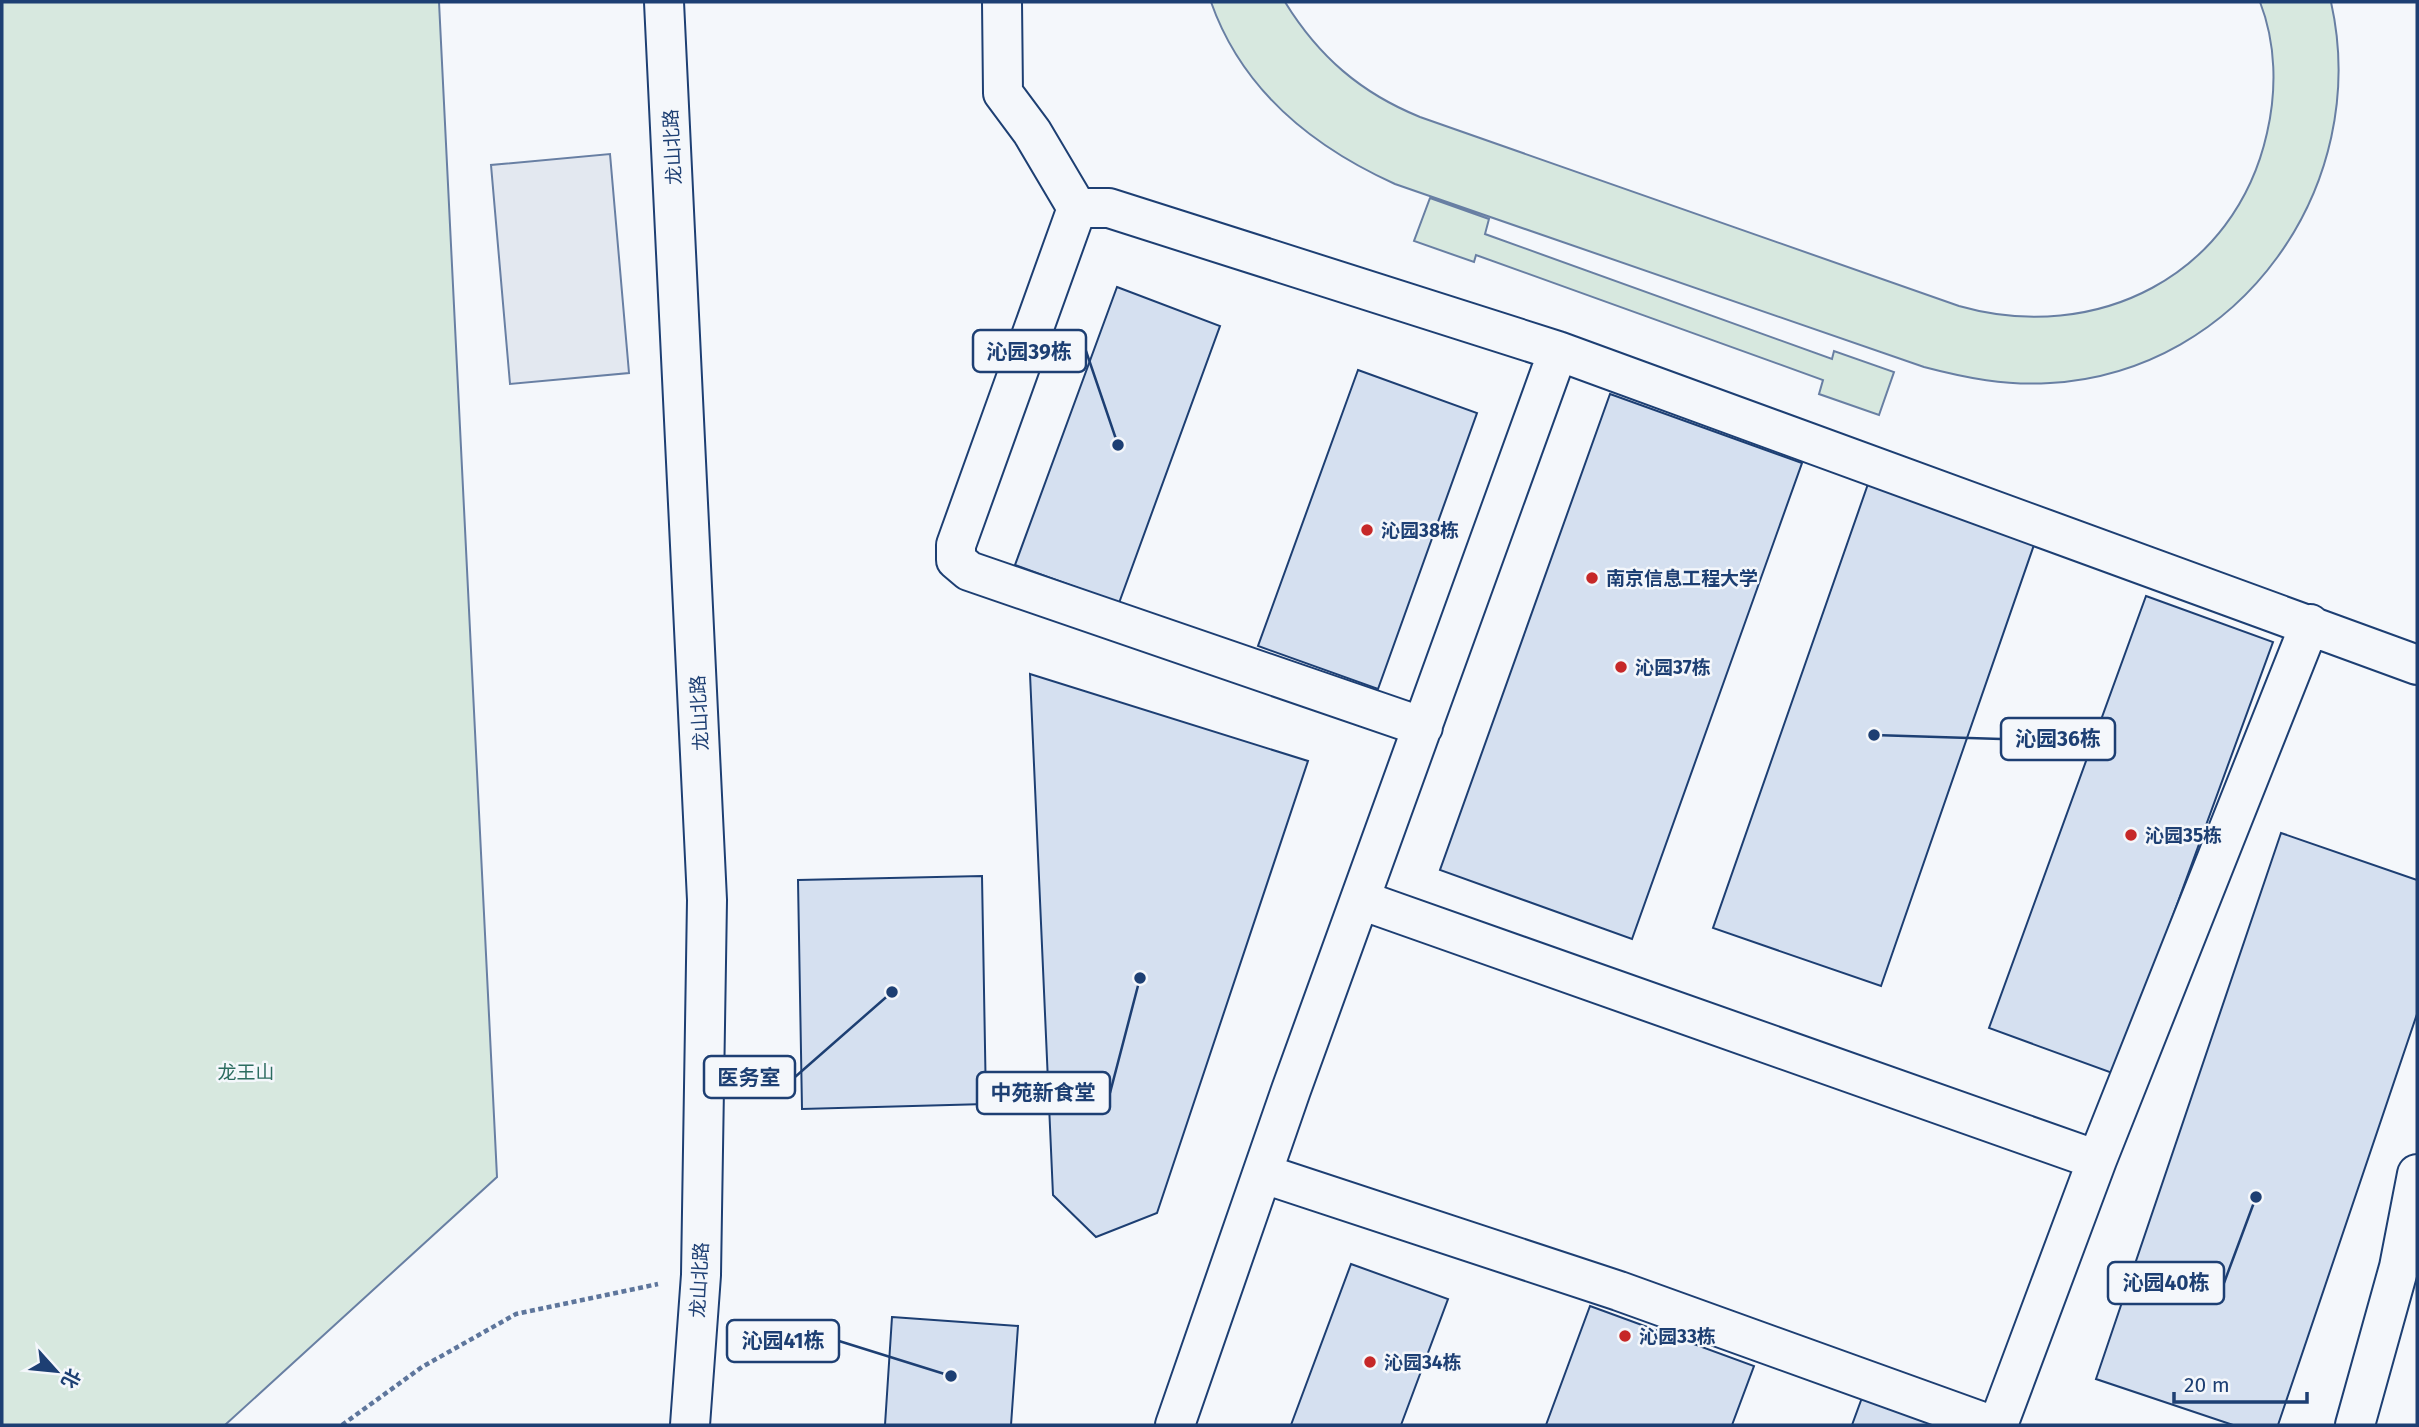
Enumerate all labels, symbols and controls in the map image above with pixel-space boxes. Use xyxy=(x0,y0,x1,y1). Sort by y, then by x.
street label: 龙山北路 xyxy=(659,108,686,186)
callout: 沁园39栋 xyxy=(973,330,1086,372)
text: 沁园39栋 xyxy=(986,339,1072,365)
place label: 沁园38栋 xyxy=(1381,519,1459,542)
marker: 沁园38栋 xyxy=(1359,522,1375,538)
place label: 南京信息工程大学 xyxy=(1606,567,1758,590)
marker: 南京信息工程大学 xyxy=(1584,570,1600,586)
place label: 沁园37栋 xyxy=(1635,656,1711,679)
marker: 沁园37栋 xyxy=(1613,659,1629,675)
street label: 龙山北路 xyxy=(686,674,713,752)
callout: 沁园36栋 xyxy=(2001,718,2115,760)
text: 沁园36栋 xyxy=(2015,726,2101,752)
place label: 沁园35栋 xyxy=(2145,824,2222,847)
marker: 沁园35栋 xyxy=(2123,827,2139,843)
callout: 医务室 xyxy=(704,1056,795,1098)
park label: 龙王山 xyxy=(217,1061,275,1084)
text: 医务室 xyxy=(718,1065,781,1091)
callout: 中苑新食堂 xyxy=(977,1072,1110,1114)
text: 中苑新食堂 xyxy=(991,1080,1096,1106)
street label: 龙山北路 xyxy=(686,1241,713,1319)
callout: 沁园40栋 xyxy=(2108,1262,2224,1304)
text: 沁园40栋 xyxy=(2122,1270,2210,1296)
callout: 沁园41栋 xyxy=(727,1320,839,1362)
place label: 沁园33栋 xyxy=(1639,1325,1716,1348)
text: 沁园41栋 xyxy=(741,1328,825,1354)
marker: 沁园33栋 xyxy=(1617,1328,1633,1344)
north arrow xyxy=(21,1336,91,1406)
place label: 沁园34栋 xyxy=(1384,1351,1462,1374)
marker: 沁园34栋 xyxy=(1362,1354,1378,1370)
scale bar xyxy=(2174,1360,2307,1404)
text: 北 xyxy=(56,1365,85,1392)
text: 20 m xyxy=(2184,1372,2230,1398)

